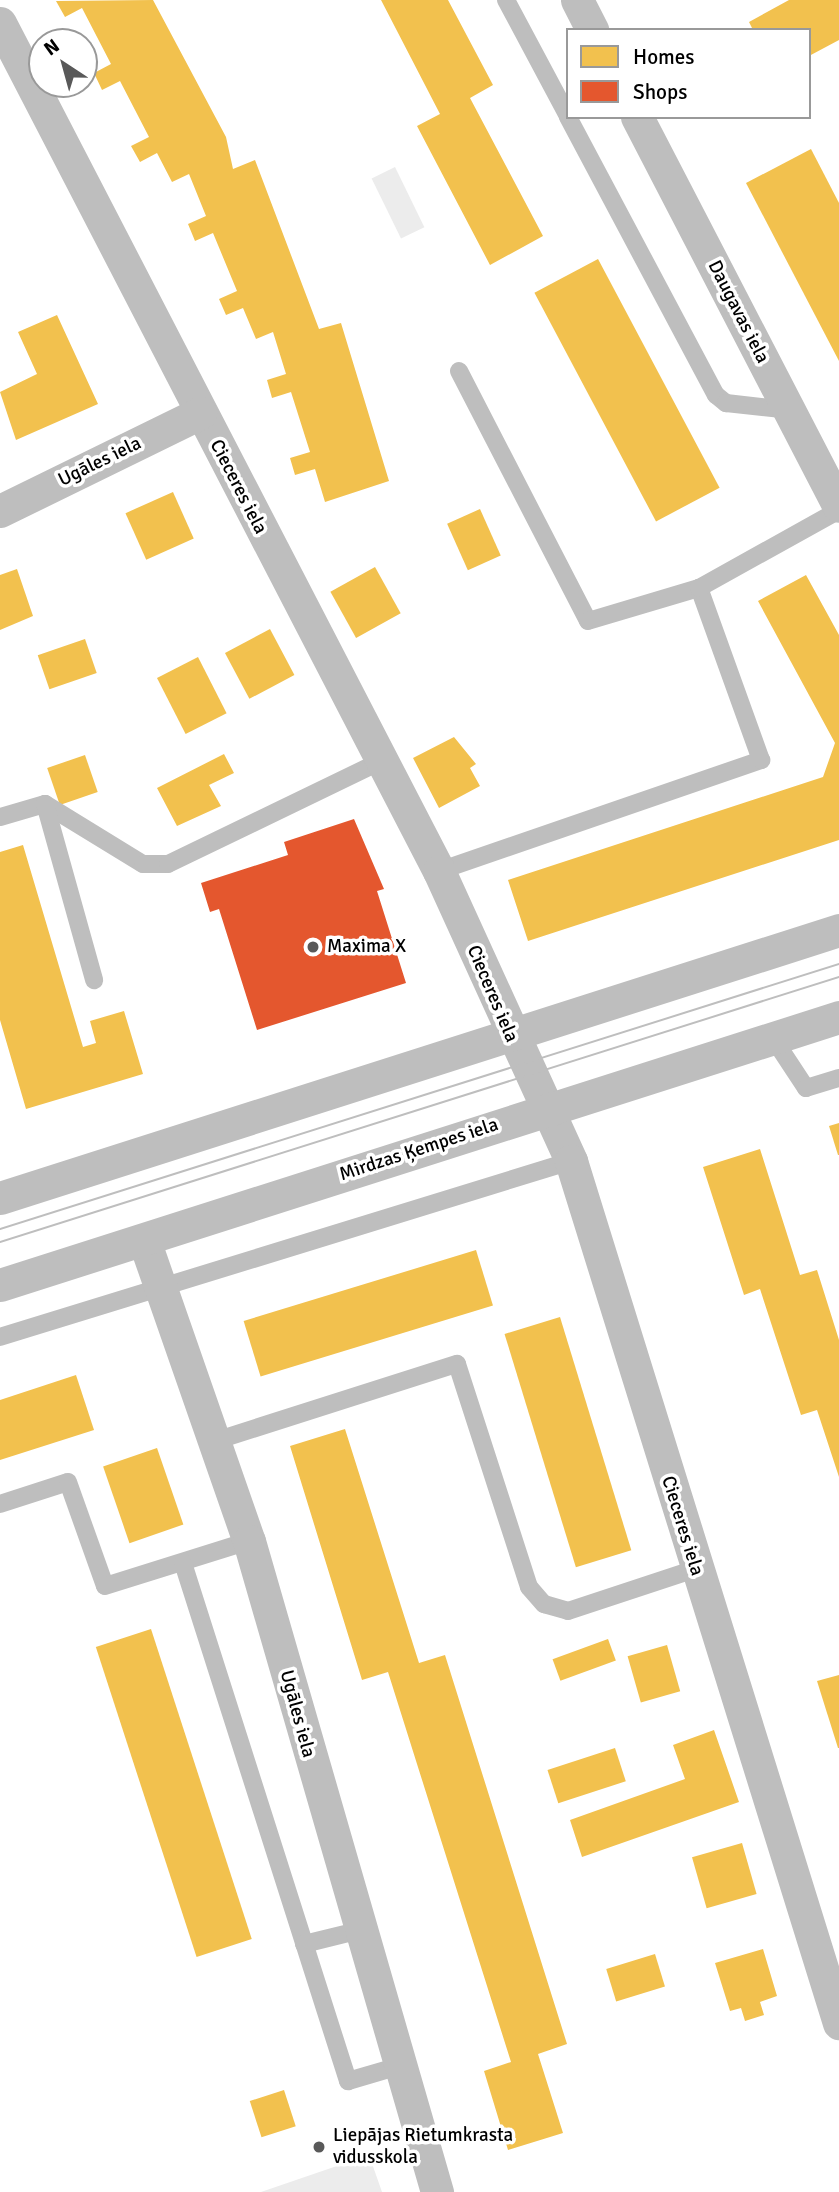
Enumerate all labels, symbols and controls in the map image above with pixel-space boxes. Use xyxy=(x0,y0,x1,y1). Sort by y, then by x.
north arrow xyxy=(28,28,98,98)
legend xyxy=(566,28,811,119)
text: N xyxy=(39,34,64,61)
text: Homes xyxy=(633,44,695,70)
text: Shops xyxy=(633,79,687,105)
street label: Daugavas iela xyxy=(702,257,774,367)
street label: Ugāles iela xyxy=(55,432,145,492)
street label: Cieceres iela xyxy=(204,436,272,538)
place label: Maxima X xyxy=(327,936,406,958)
marker: Maxima X xyxy=(305,939,321,955)
street label: Cieceres iela xyxy=(461,942,523,1046)
street label: Mirdzas Ķempes iela xyxy=(337,1114,501,1186)
street label: Cieceres iela xyxy=(656,1473,708,1579)
street label: Ugāles iela xyxy=(274,1668,320,1760)
place label: Liepājas Rietumkrasta vidusskola xyxy=(333,2125,513,2169)
marker: Liepājas Rietumkrasta vidusskola xyxy=(311,2139,327,2155)

